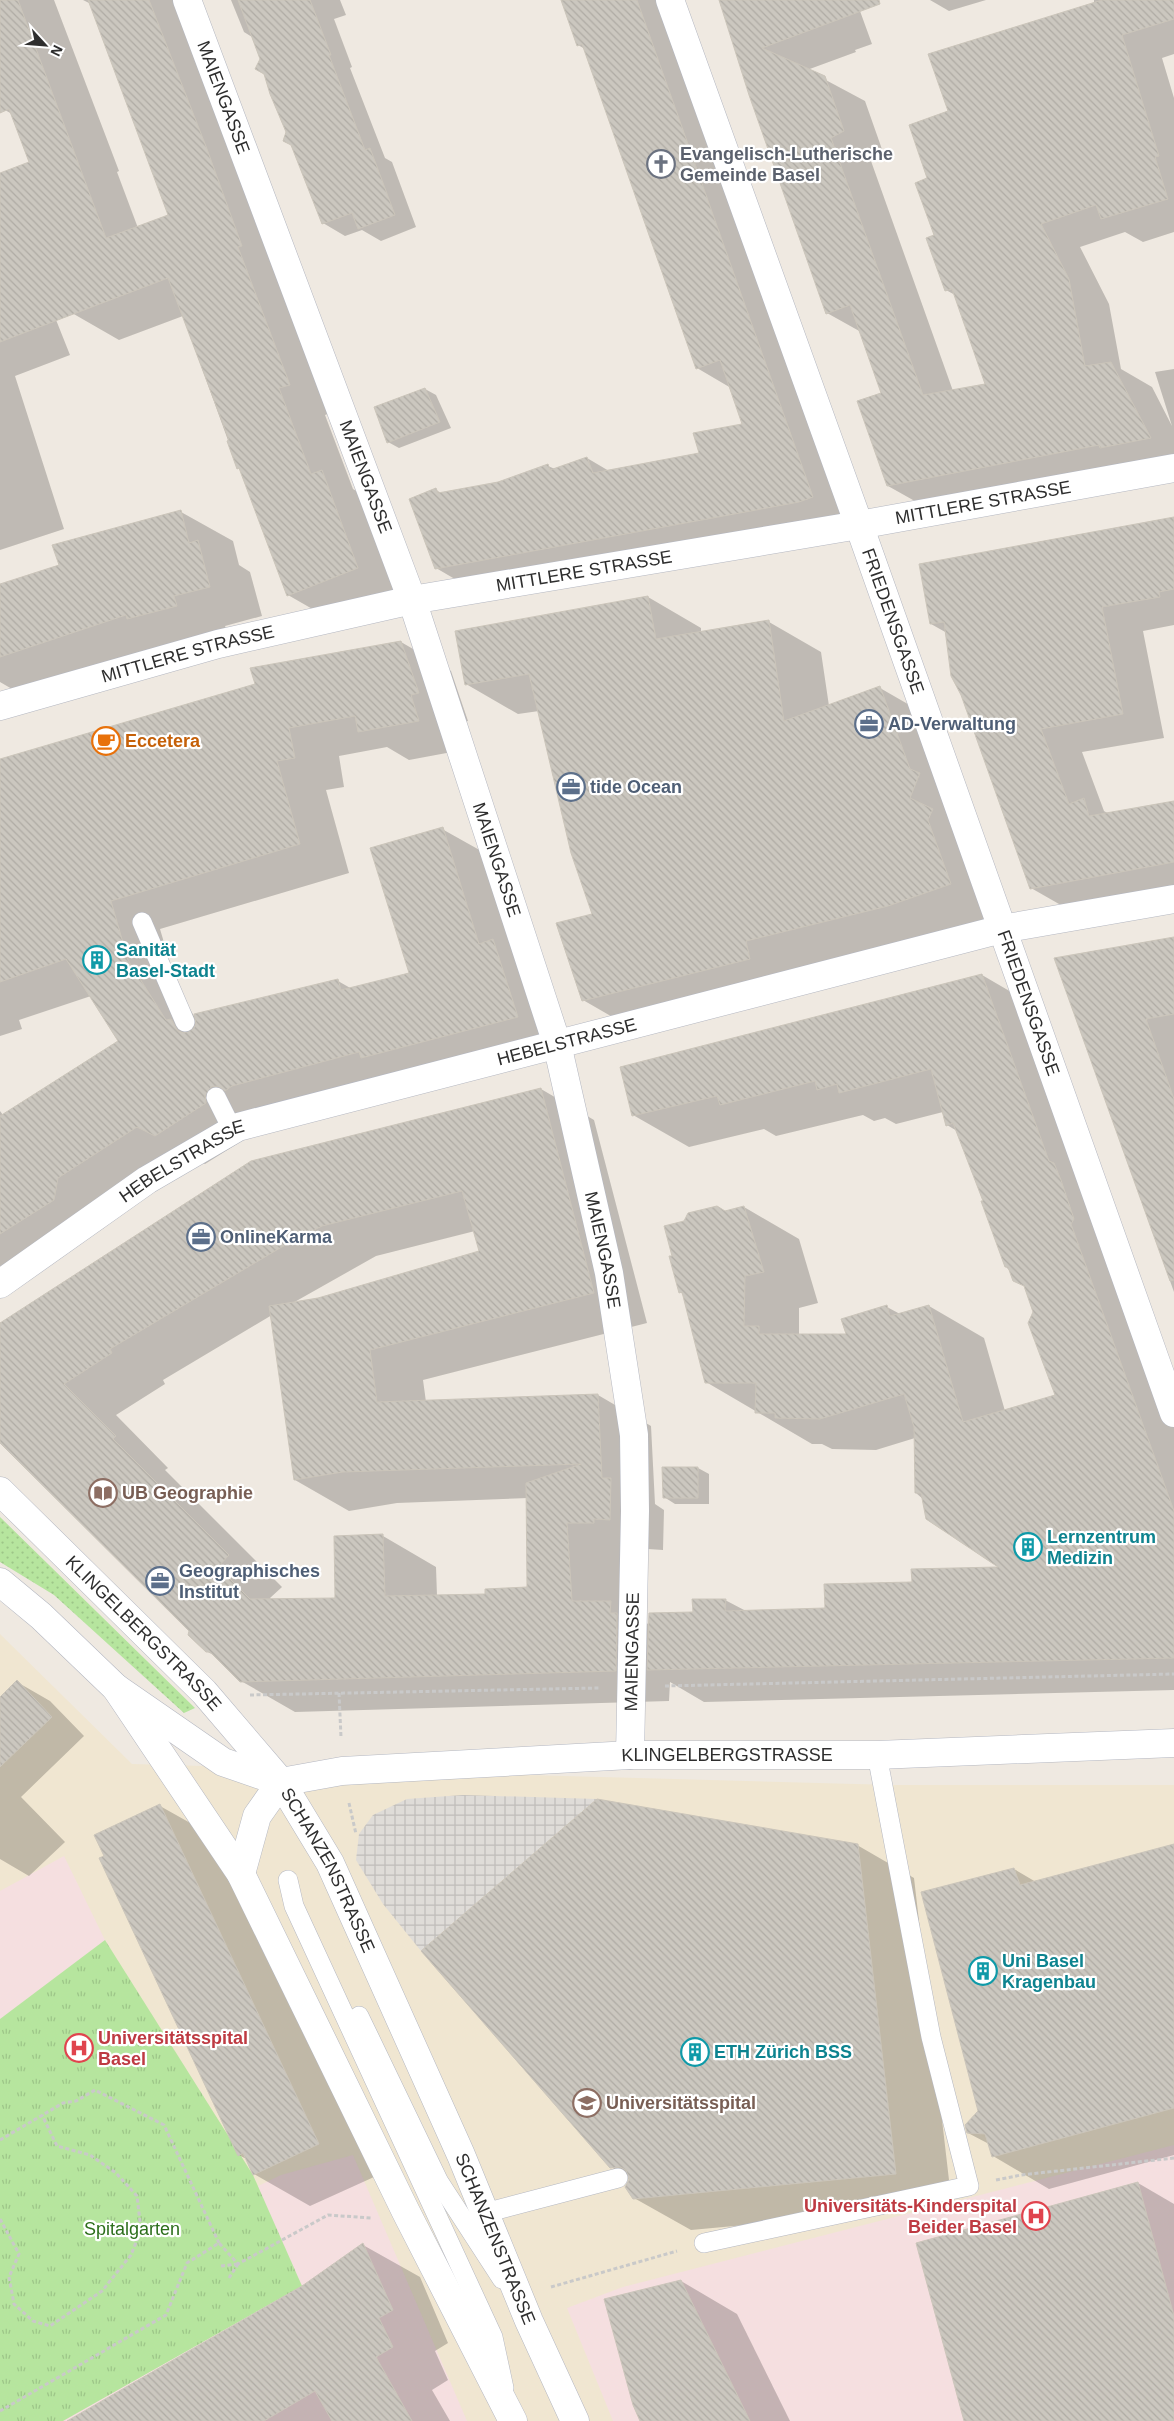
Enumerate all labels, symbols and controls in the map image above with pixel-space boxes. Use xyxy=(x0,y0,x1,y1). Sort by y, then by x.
north arrow xyxy=(20,20,70,70)
street label: MAIENGASSE xyxy=(193,38,254,157)
text: N xyxy=(47,43,66,59)
place label: Evangelisch-Lutherische Gemeinde Basel xyxy=(680,144,893,185)
church icon: Evangelisch-Lutherische Gemeinde Basel xyxy=(646,149,676,179)
street label: MAIENGASSE xyxy=(335,417,396,536)
street label: MITTLERE STRASSE xyxy=(894,477,1073,528)
street label: FRIEDENSGASSE xyxy=(858,546,928,697)
street label: MITTLERE STRASSE xyxy=(495,547,674,596)
street label: MITTLERE STRASSE xyxy=(99,622,276,687)
office icon: AD-Verwaltung xyxy=(854,709,884,739)
place label: AD-Verwaltung xyxy=(888,714,1016,734)
cafe icon: Eccetera xyxy=(91,726,121,756)
place label: Eccetera xyxy=(125,731,201,751)
office icon: tide Ocean xyxy=(556,772,586,802)
place label: tide Ocean xyxy=(590,777,682,797)
street label: MAIENGASSE xyxy=(469,800,525,919)
street label: FRIEDENSGASSE xyxy=(993,927,1064,1078)
place label: Sanität Basel-Stadt xyxy=(116,940,215,981)
building icon: Sanität Basel-Stadt xyxy=(82,945,112,975)
street label: HEBELSTRASSE xyxy=(495,1014,639,1069)
street label: HEBELSTRASSE xyxy=(115,1116,247,1206)
street label: MAIENGASSE xyxy=(581,1190,624,1310)
office icon: OnlineKarma xyxy=(186,1222,216,1252)
place label: OnlineKarma xyxy=(220,1227,333,1247)
library icon: UB Geographie xyxy=(88,1478,118,1508)
place label: UB Geographie xyxy=(122,1483,253,1503)
place label: Lernzentrum Medizin xyxy=(1047,1527,1156,1568)
building icon: Lernzentrum Medizin xyxy=(1013,1532,1043,1562)
street label: KLINGELBERGSTRASSE xyxy=(62,1552,225,1715)
place label: Geographisches Institut xyxy=(179,1561,320,1602)
office icon: Geographisches Institut xyxy=(145,1566,175,1596)
street label: MAIENGASSE xyxy=(621,1592,643,1712)
street label: KLINGELBERGSTRASSE xyxy=(621,1745,833,1765)
street label: SCHANZENSTRASSE xyxy=(277,1784,379,1956)
place label: Uni Basel Kragenbau xyxy=(1002,1951,1096,1992)
building icon: Uni Basel Kragenbau xyxy=(968,1956,998,1986)
place label: Universitätsspital Basel xyxy=(98,2028,248,2069)
hospital icon: Universitätsspital Basel xyxy=(64,2033,94,2063)
building icon: ETH Zürich BSS xyxy=(680,2037,710,2067)
place label: ETH Zürich BSS xyxy=(714,2042,852,2062)
school or university icon: Universitätsspital xyxy=(572,2088,602,2118)
place label: Universitätsspital xyxy=(606,2093,756,2113)
street label: SCHANZENSTRASSE xyxy=(451,2150,539,2327)
place label: Universitäts-Kinderspital Beider Basel xyxy=(804,2196,1017,2237)
hospital icon: Universitäts-Kinderspital Beider Basel xyxy=(1021,2201,1051,2231)
park label: Spitalgarten xyxy=(84,2219,180,2239)

